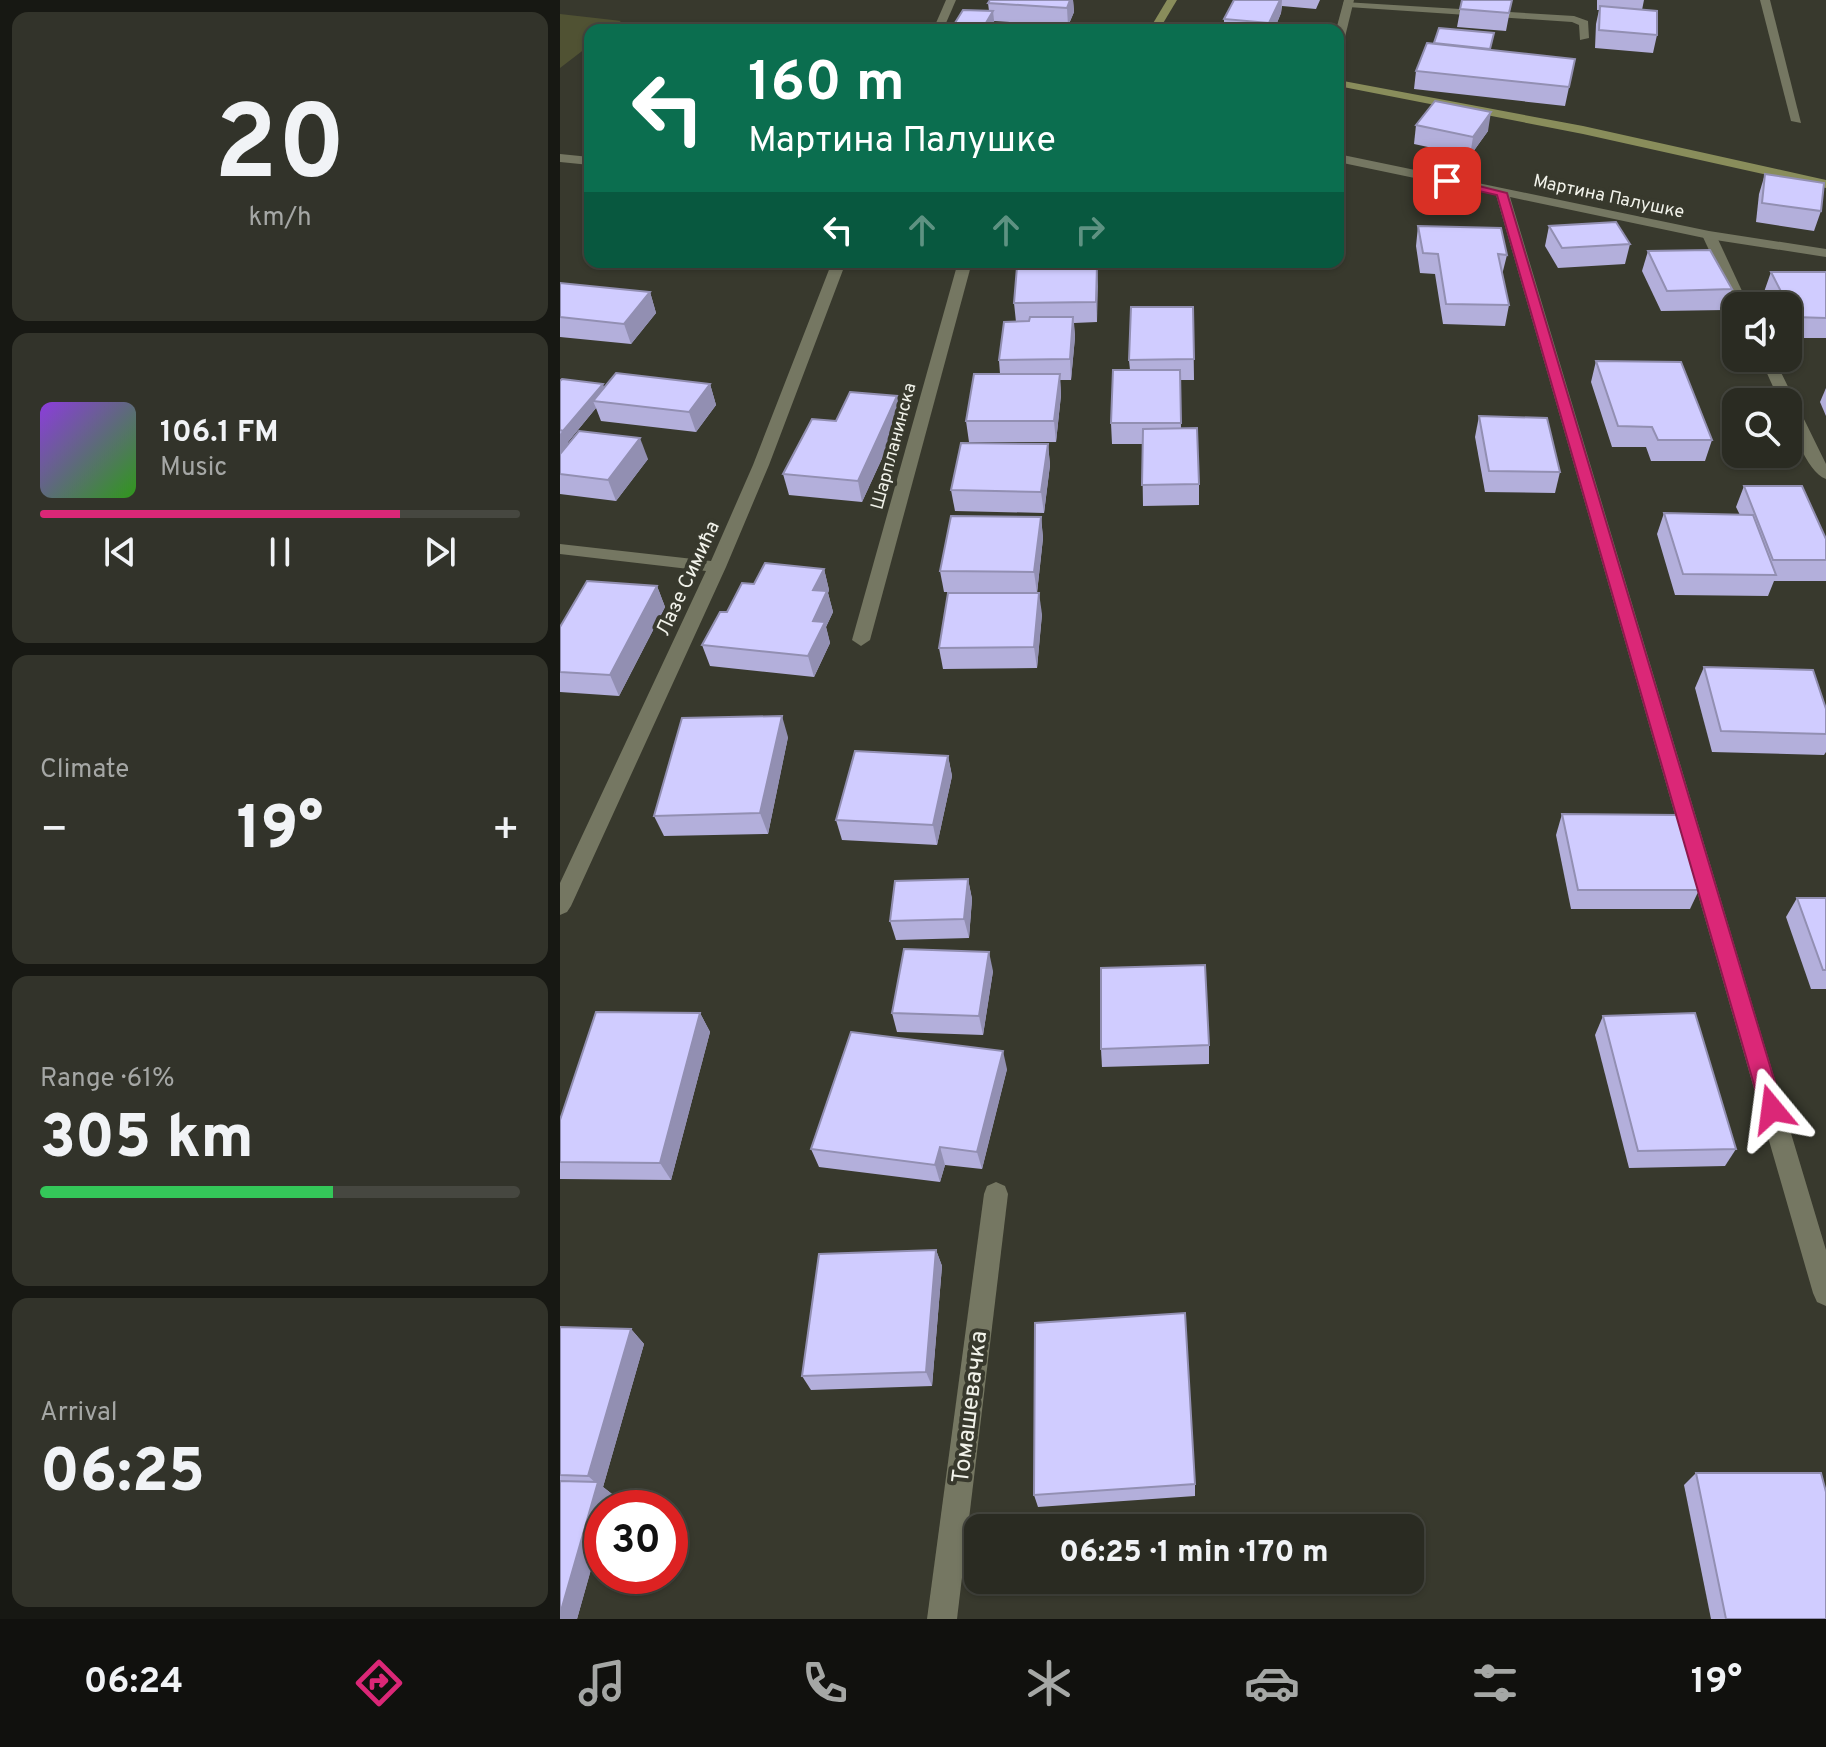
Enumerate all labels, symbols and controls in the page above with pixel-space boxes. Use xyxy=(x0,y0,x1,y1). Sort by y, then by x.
text: 160 m xyxy=(748,50,905,120)
icon: left xyxy=(616,56,720,160)
text: 20 xyxy=(214,84,346,216)
text: Мартина Палушке xyxy=(748,119,1056,165)
pin xyxy=(1413,147,1481,215)
icon: arrive xyxy=(1425,159,1469,203)
street label: Мартина Палушке xyxy=(1531,170,1686,225)
text: km/h xyxy=(248,202,312,235)
icon: left xyxy=(816,208,860,252)
icon: ahead xyxy=(900,208,944,252)
icon: ahead xyxy=(984,208,1028,252)
icon: right xyxy=(1068,208,1112,252)
map controls xyxy=(1722,292,1802,468)
button: sound xyxy=(1722,292,1802,372)
street label: Шарпланинска xyxy=(866,380,922,512)
button: search xyxy=(1722,388,1802,468)
text: 106.1 FM xyxy=(160,415,278,452)
text: Music xyxy=(160,452,227,485)
street label: Лазе Симића xyxy=(651,517,727,641)
icon: previous xyxy=(98,530,142,574)
icon: pause xyxy=(258,530,302,574)
icon: next xyxy=(418,530,462,574)
text: Climate xyxy=(40,754,129,787)
text: 19° xyxy=(237,794,323,870)
text: − xyxy=(40,804,68,860)
text: + xyxy=(492,804,520,860)
text: Range · 61% xyxy=(40,1063,175,1096)
position arrow xyxy=(1730,1067,1814,1151)
text: 305 km xyxy=(40,1103,254,1179)
street label: Томашевачка xyxy=(947,1329,995,1485)
text: Arrival xyxy=(40,1397,118,1430)
text: 06:25 xyxy=(40,1437,205,1513)
speed limit sign: 30 xyxy=(584,1490,688,1594)
text: 06:25 · 1 min · 170 m xyxy=(1059,1535,1329,1572)
icon: directions xyxy=(351,1655,407,1711)
icon: music xyxy=(574,1655,630,1711)
icon: phone xyxy=(797,1655,853,1711)
icon: climate xyxy=(1021,1655,1077,1711)
icon: car xyxy=(1244,1655,1300,1711)
icon: filters xyxy=(1467,1655,1523,1711)
text: 06:24 xyxy=(84,1660,183,1706)
text: 19° xyxy=(1691,1660,1742,1706)

